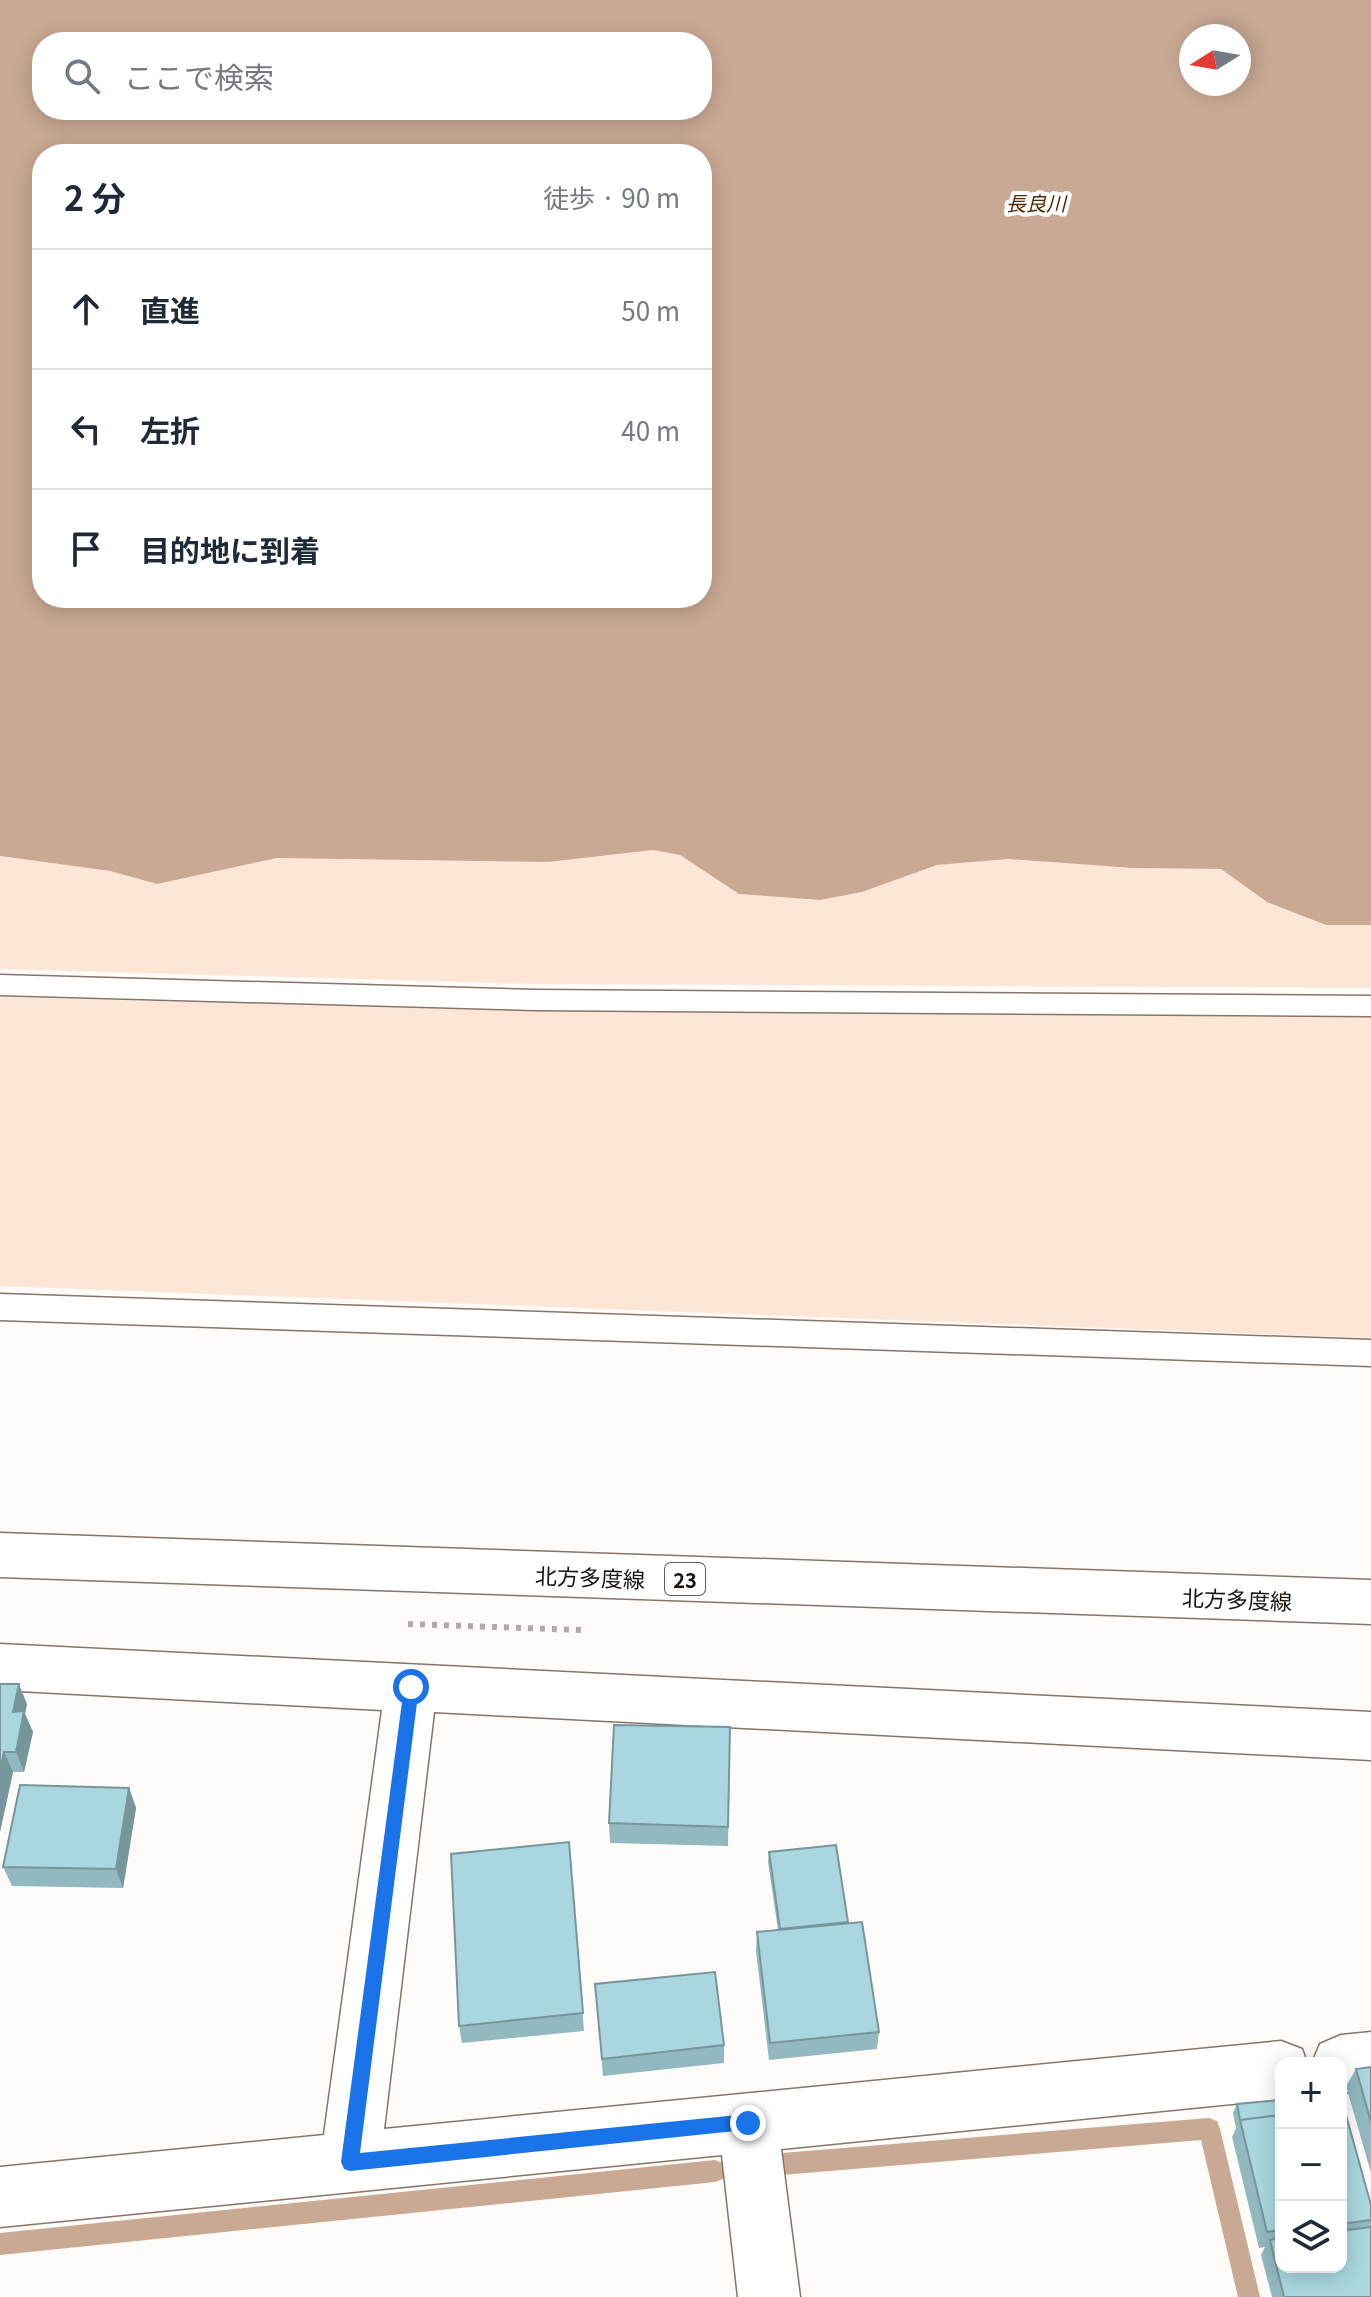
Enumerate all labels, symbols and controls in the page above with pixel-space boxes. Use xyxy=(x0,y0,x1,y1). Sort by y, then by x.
north arrow xyxy=(1179,24,1251,96)
search box xyxy=(32,32,712,120)
icon: search xyxy=(60,54,104,98)
text: ここで検索 xyxy=(124,54,274,98)
text: 2 分 xyxy=(64,172,126,221)
text: 徒歩 · 90 m xyxy=(543,178,680,215)
water label: 長良川 xyxy=(1006,188,1068,217)
icon: ahead xyxy=(64,287,108,331)
text: 直進 xyxy=(140,287,200,331)
text: 50 m xyxy=(621,291,680,328)
icon: left xyxy=(64,407,108,451)
text: 左折 xyxy=(140,407,200,451)
text: 40 m xyxy=(621,411,680,448)
icon: arrive xyxy=(64,527,108,571)
text: 目的地に到着 xyxy=(140,527,320,571)
street label: 北方多度線 xyxy=(534,1558,646,1594)
road number: 23 xyxy=(665,1563,705,1595)
street label: 北方多度線 xyxy=(1181,1580,1293,1616)
route start xyxy=(393,1669,429,1705)
map controls xyxy=(1275,2057,1347,2273)
button: + xyxy=(1275,2057,1347,2129)
route end xyxy=(730,2105,766,2141)
button: − xyxy=(1275,2129,1347,2201)
button: layers xyxy=(1275,2201,1347,2273)

